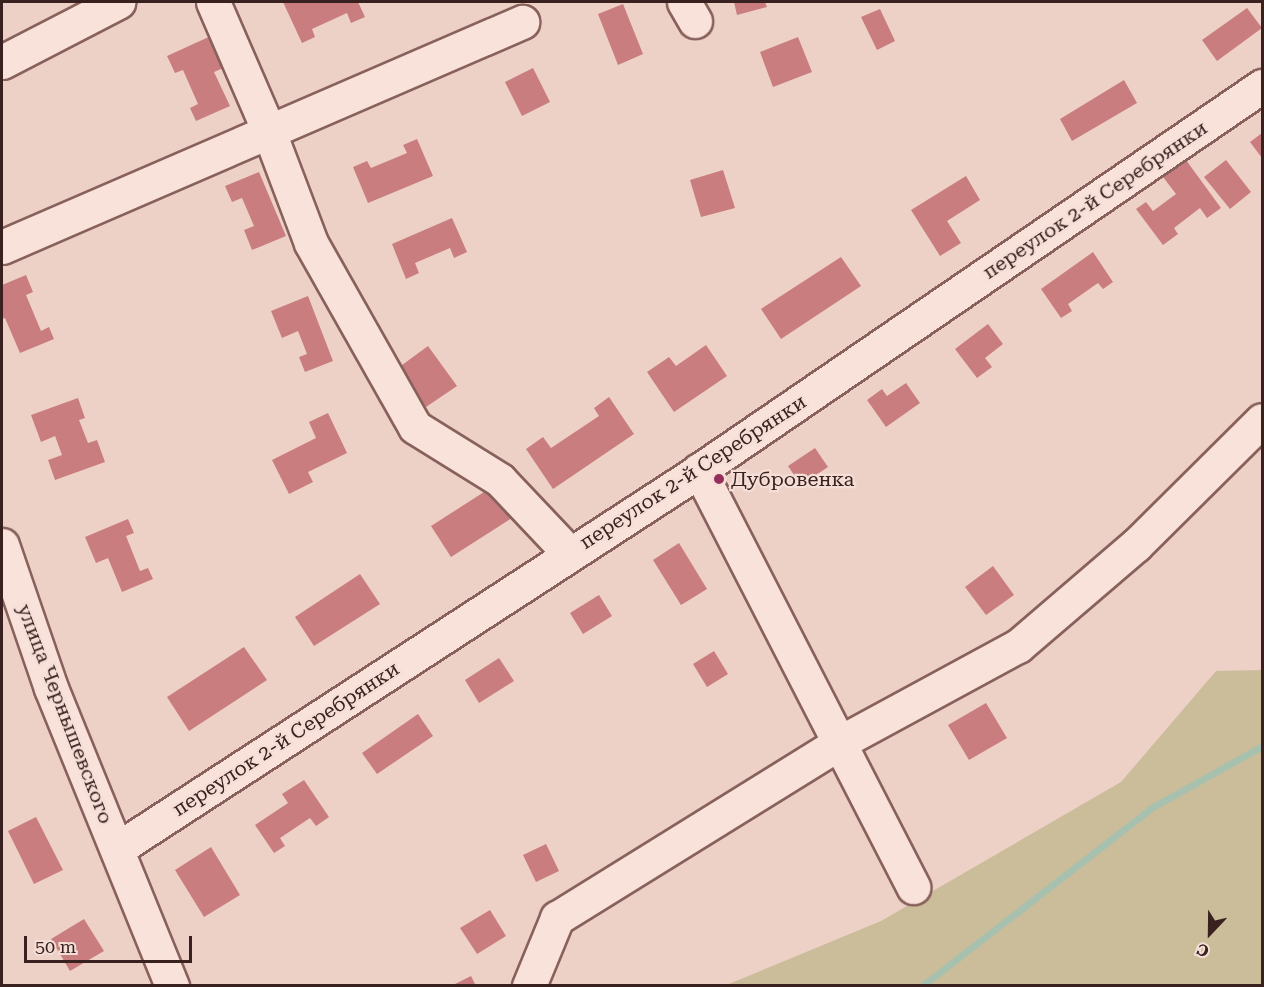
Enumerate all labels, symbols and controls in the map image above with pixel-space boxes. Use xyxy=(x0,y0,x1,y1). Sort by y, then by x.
street label: переулок 2-й Серебрянки xyxy=(978,116,1212,284)
street label: переулок 2-й Серебрянки xyxy=(575,390,811,554)
place label: Дубровенка xyxy=(731,467,854,491)
marker: Дубровенка xyxy=(712,472,726,486)
street label: улица Чернышевского xyxy=(12,601,118,827)
street label: переулок 2-й Серебрянки xyxy=(168,657,404,821)
north arrow xyxy=(1180,903,1240,963)
scale bar xyxy=(27,924,195,962)
text: 50 m xyxy=(35,936,76,957)
text: С xyxy=(1194,939,1212,961)

